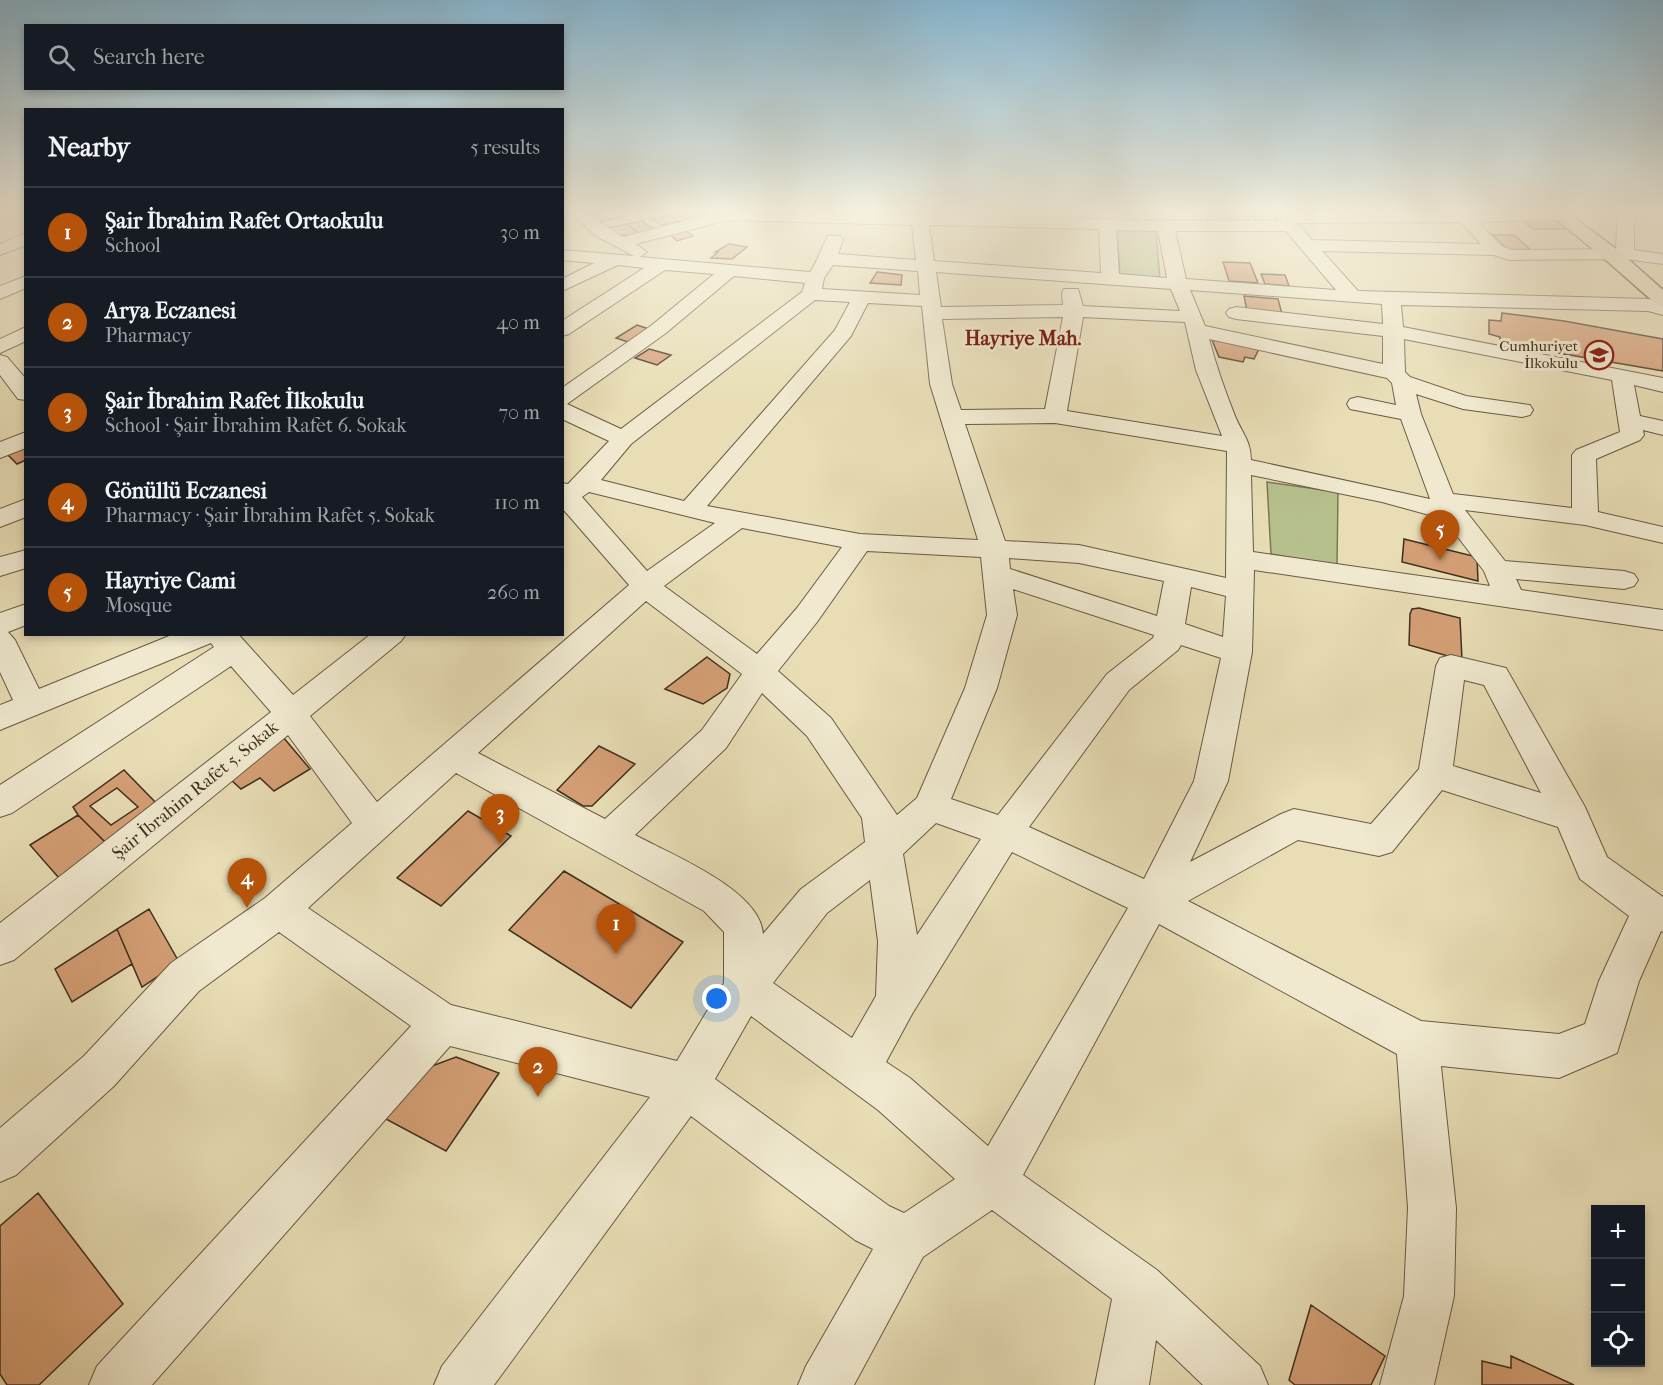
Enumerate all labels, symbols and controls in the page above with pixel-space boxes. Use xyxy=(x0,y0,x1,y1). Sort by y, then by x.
search box xyxy=(24,24,564,90)
icon: search xyxy=(45,41,78,74)
text: Search here xyxy=(93,44,205,70)
text: Nearby xyxy=(48,132,130,163)
text: 5 results xyxy=(470,136,540,159)
text: Şair İbrahim Rafet Ortaokulu xyxy=(105,208,383,234)
text: 1 xyxy=(64,221,71,244)
text: 30 m xyxy=(500,221,540,244)
text: School xyxy=(105,234,161,257)
text: Arya Eczanesi xyxy=(105,298,236,324)
text: 2 xyxy=(62,311,73,334)
text: 40 m xyxy=(496,311,540,334)
text: Pharmacy xyxy=(105,324,191,347)
district label: Hayriye Mah. xyxy=(965,327,1081,350)
place label: Cumhuriyet İlkokulu xyxy=(1499,337,1579,372)
school or university icon: Cumhuriyet İlkokulu xyxy=(1583,339,1615,371)
text: Şair İbrahim Rafet İlkokulu xyxy=(105,388,364,414)
text: 3 xyxy=(63,401,72,424)
text: 70 m xyxy=(498,401,540,424)
text: School · Şair İbrahim Rafet 6. Sokak xyxy=(105,414,407,437)
text: Gönüllü Eczanesi xyxy=(105,478,267,504)
text: 4 xyxy=(62,491,73,514)
text: 110 m xyxy=(494,491,540,514)
text: Pharmacy · Şair İbrahim Rafet 5. Sokak xyxy=(105,504,435,527)
pin: 5 xyxy=(1420,510,1460,560)
text: Hayriye Cami xyxy=(105,568,236,594)
text: 5 xyxy=(63,581,72,604)
text: 260 m xyxy=(487,581,540,604)
text: Mosque xyxy=(105,594,172,617)
street label: Şair İbrahim Rafet 5. Sokak xyxy=(107,716,283,864)
pin: 3 xyxy=(480,794,520,844)
pin: 4 xyxy=(228,858,266,908)
pin: 1 xyxy=(596,904,636,954)
your location xyxy=(702,984,731,1013)
pin: 2 xyxy=(518,1048,558,1097)
map controls xyxy=(1591,1205,1645,1367)
button: + xyxy=(1591,1205,1645,1259)
button: − xyxy=(1591,1259,1645,1313)
button: locate xyxy=(1591,1313,1645,1367)

